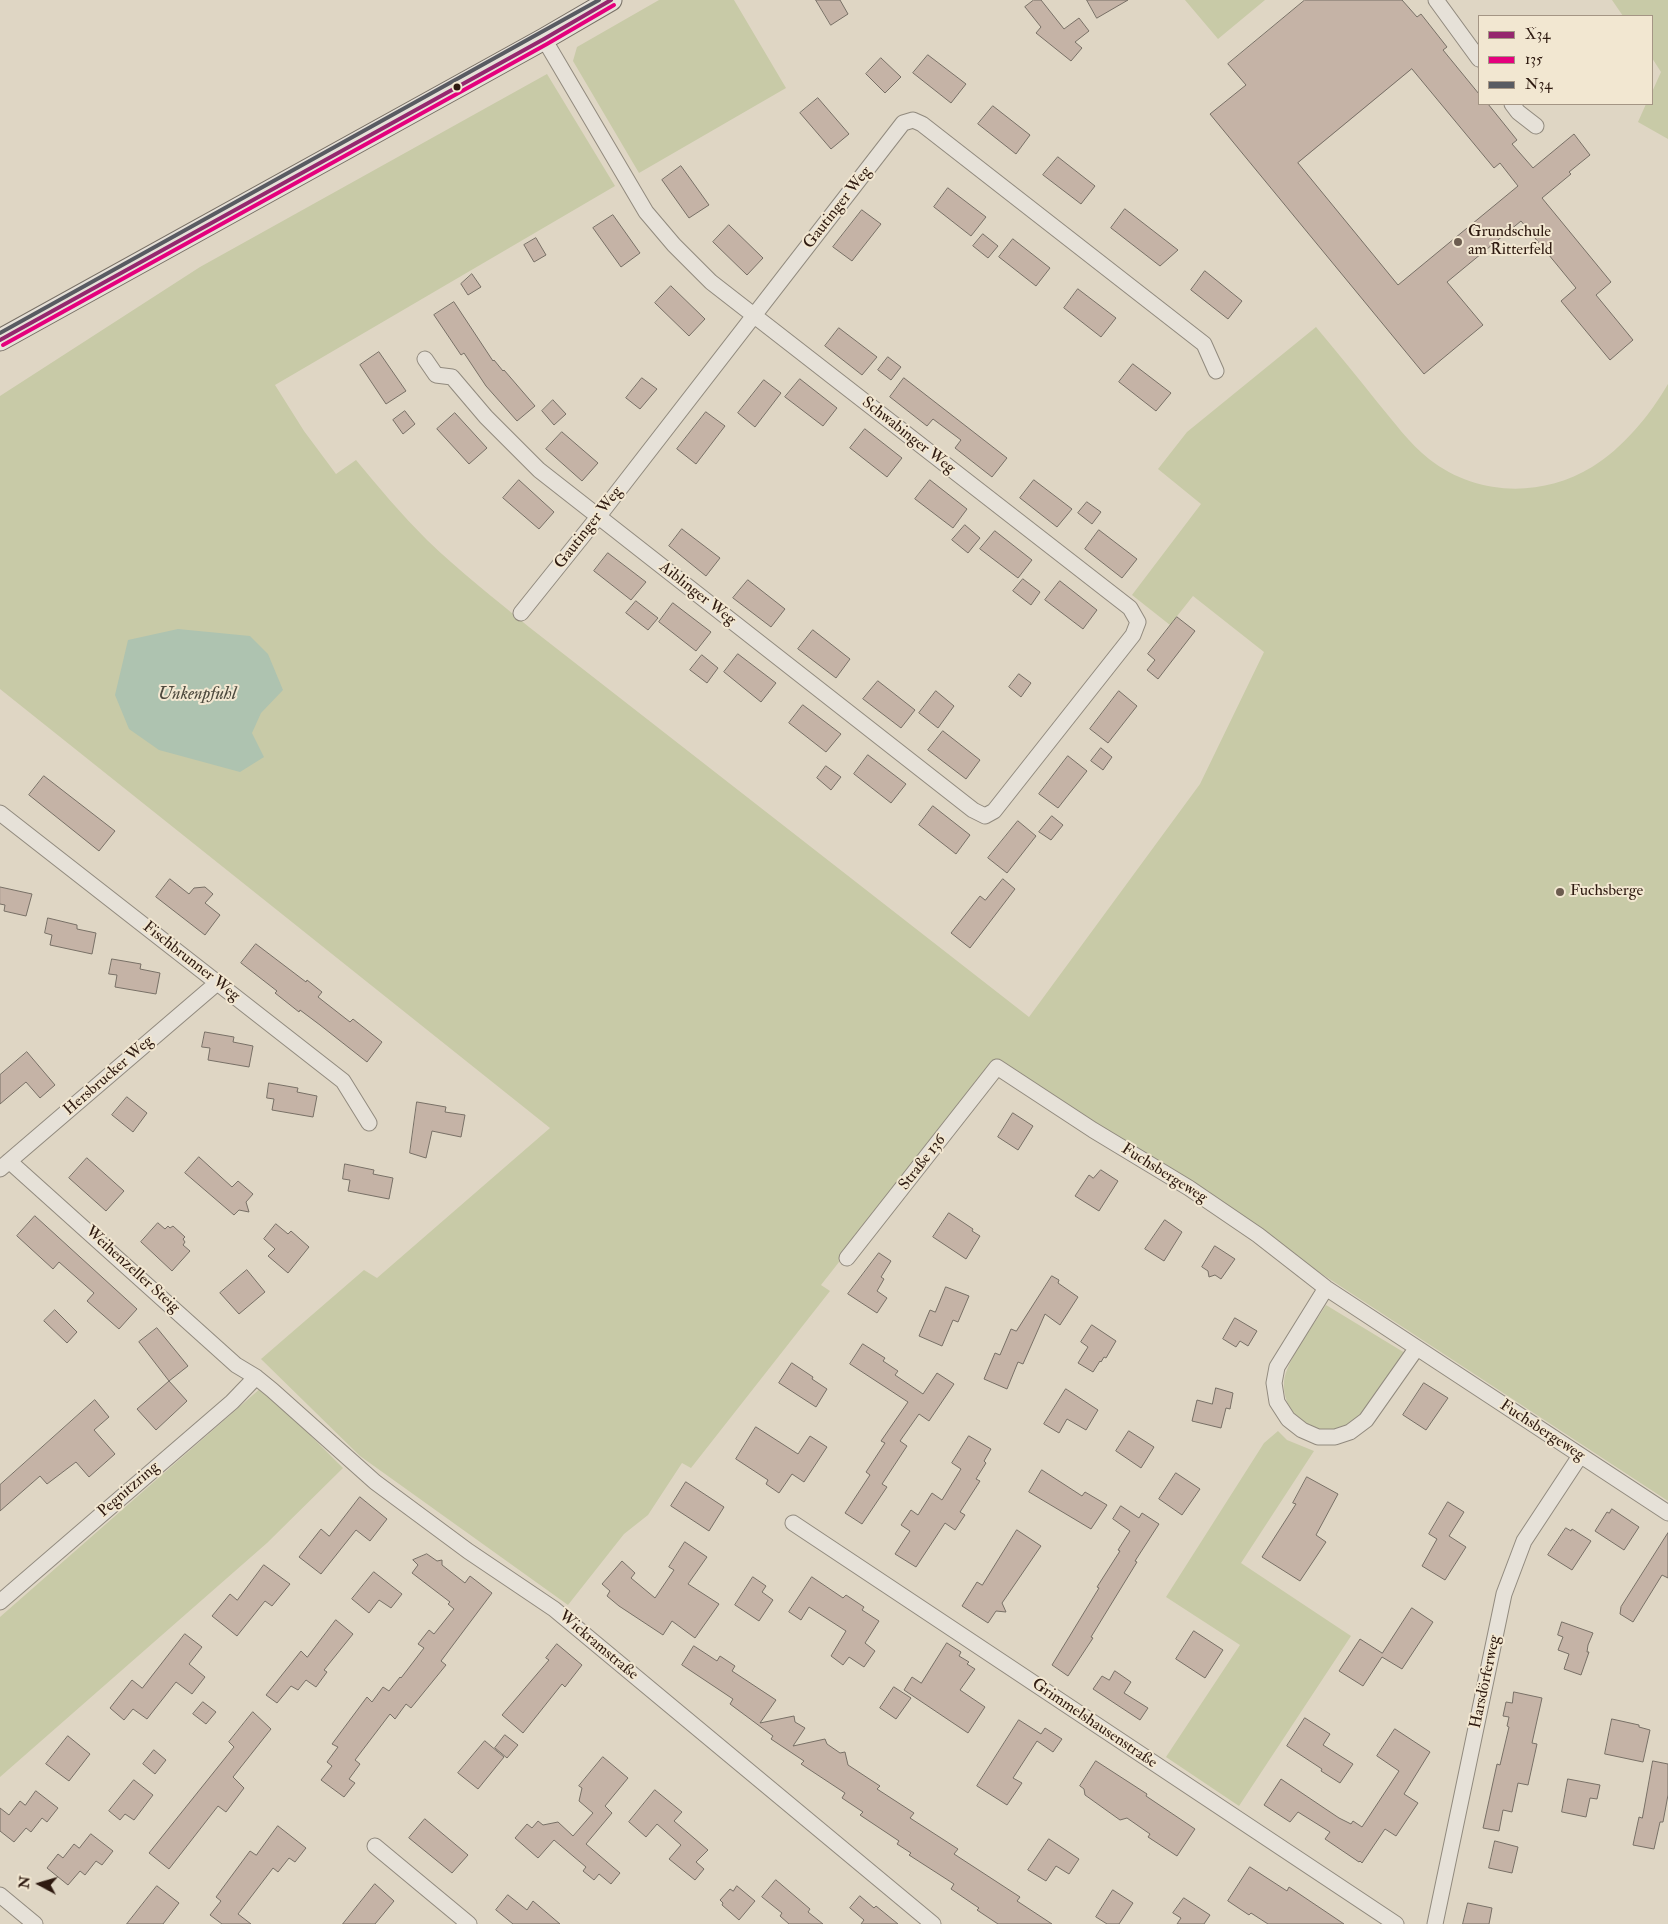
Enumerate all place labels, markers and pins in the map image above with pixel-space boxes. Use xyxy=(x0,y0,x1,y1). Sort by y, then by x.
unlabelled marker xyxy=(452,82,462,92)
place label: Grundschule am Ritterfeld xyxy=(1468,223,1553,261)
marker: Grundschule am Ritterfeld xyxy=(1452,236,1464,248)
place label: Fuchsberge xyxy=(1570,882,1643,902)
marker: Fuchsberge xyxy=(1554,886,1566,898)

